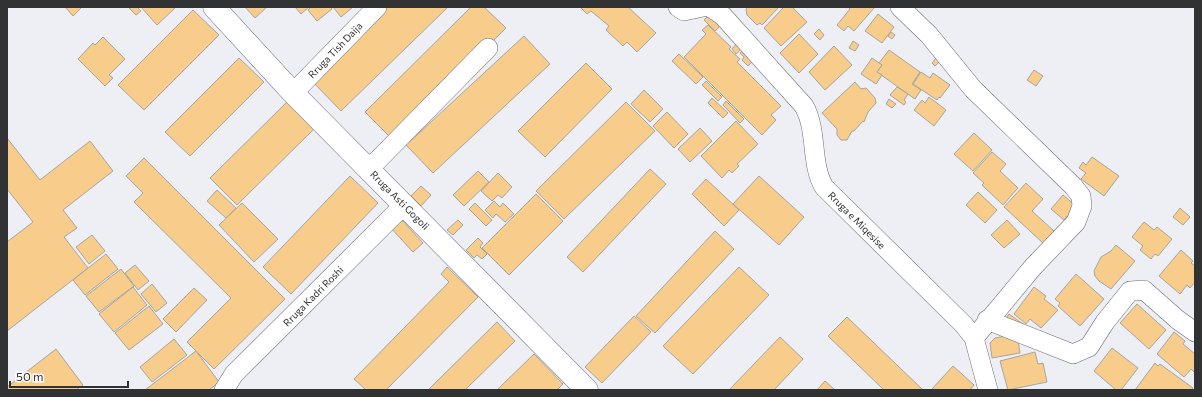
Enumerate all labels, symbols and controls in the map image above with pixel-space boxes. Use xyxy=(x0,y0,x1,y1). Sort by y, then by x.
street label: Rruga Tish Daija xyxy=(305,20,365,80)
street label: Rruga Asti Gogoli xyxy=(368,168,432,232)
street label: Rruga e Miqesise xyxy=(826,189,888,251)
street label: Rruga Kadri Roshi xyxy=(280,263,346,329)
scale bar xyxy=(10,363,128,389)
text: 50 m xyxy=(16,369,44,383)

